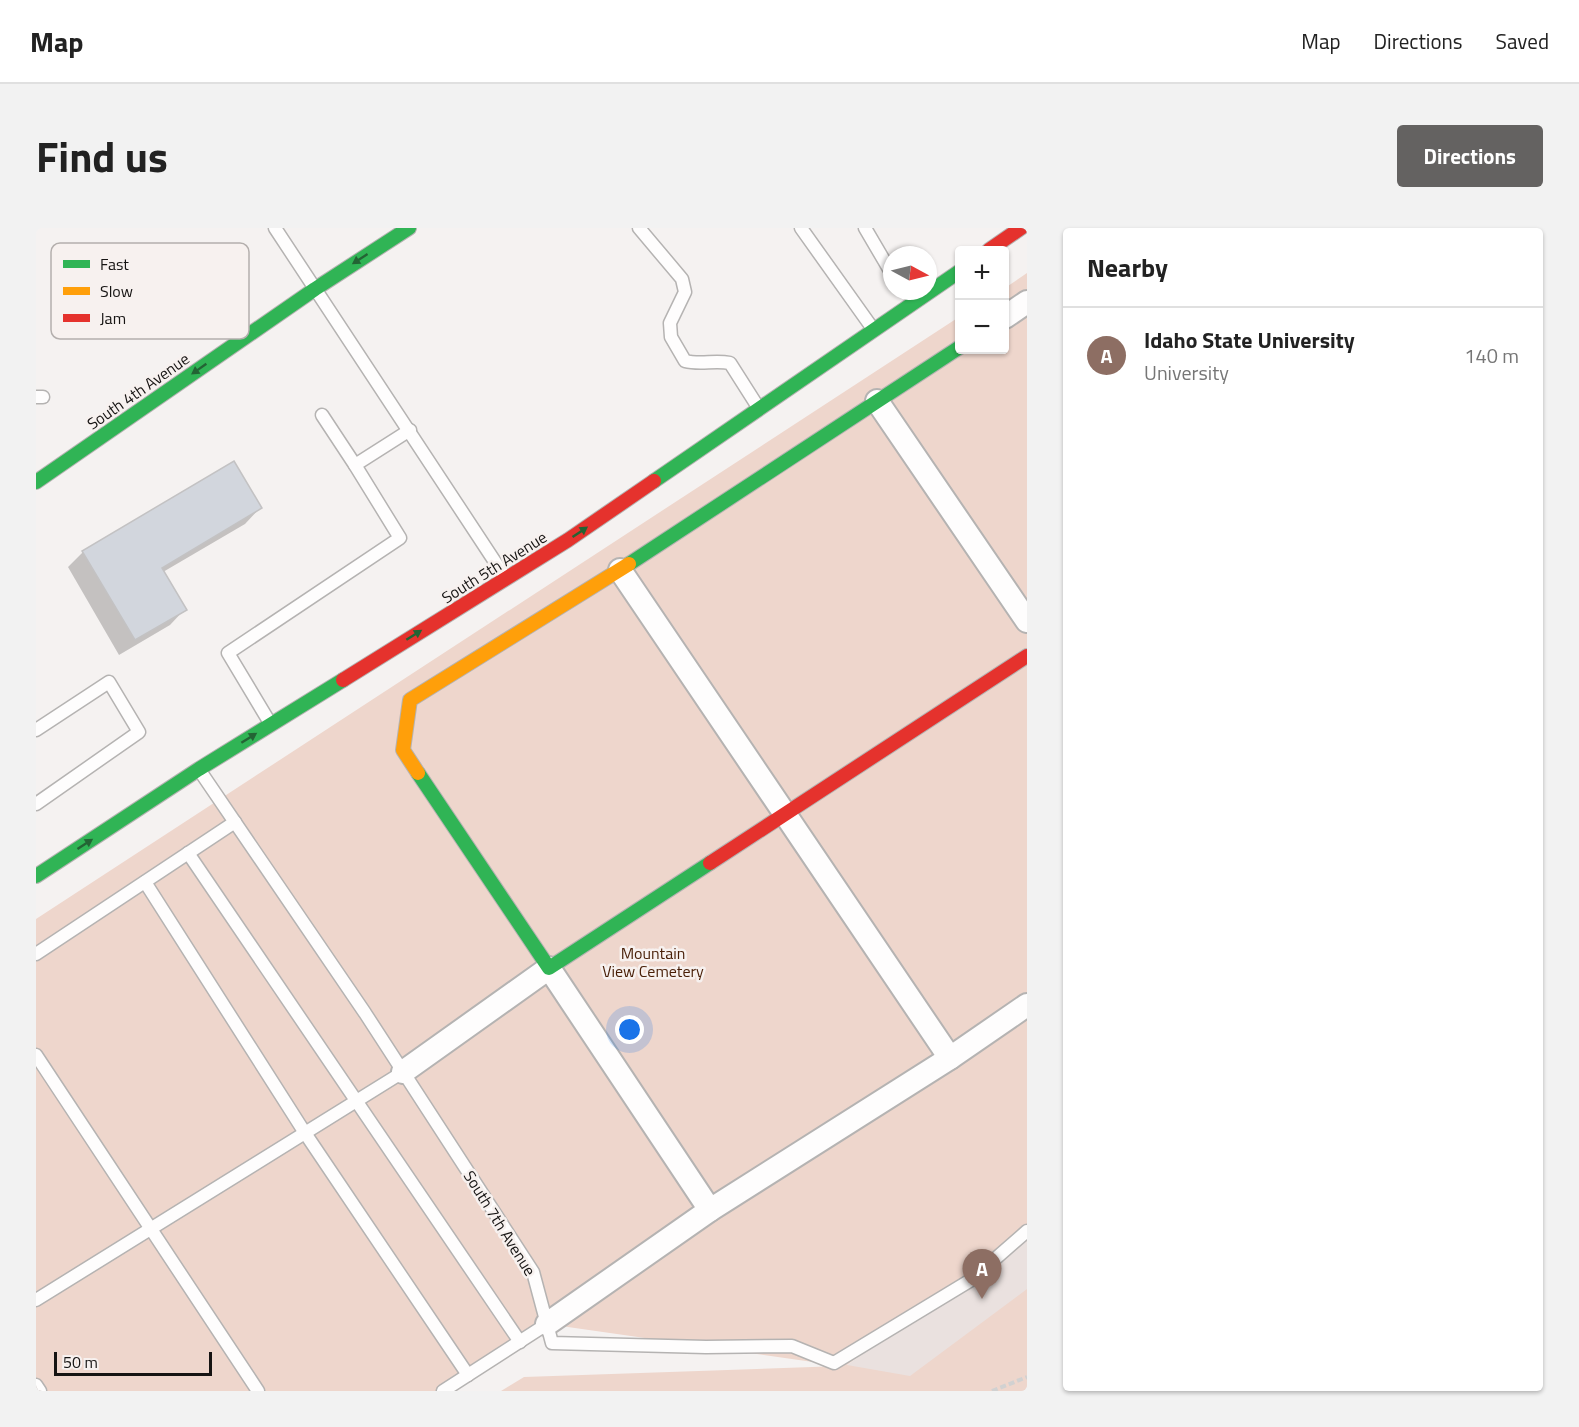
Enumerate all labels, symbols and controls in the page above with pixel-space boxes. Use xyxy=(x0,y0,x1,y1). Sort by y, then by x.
text: Map xyxy=(30,20,84,63)
text: Map xyxy=(1301,25,1341,57)
text: Directions xyxy=(1374,25,1463,57)
text: Saved xyxy=(1496,25,1549,57)
text: Find us xyxy=(36,124,168,188)
button: Directions xyxy=(1397,125,1543,187)
legend xyxy=(51,243,249,339)
north arrow xyxy=(883,246,937,300)
map controls xyxy=(955,246,1009,354)
button: + xyxy=(955,246,1009,300)
text: Nearby xyxy=(1087,248,1168,287)
text: Fast xyxy=(100,252,129,276)
one-way arrow xyxy=(352,254,368,265)
text: Slow xyxy=(100,279,133,303)
button: − xyxy=(955,300,1009,354)
text: Jam xyxy=(100,306,126,330)
text: Idaho State University xyxy=(1144,323,1355,357)
text: A xyxy=(1100,340,1113,371)
text: 140 m xyxy=(1464,340,1519,371)
street label: South 4th Avenue xyxy=(82,347,194,435)
text: University xyxy=(1144,357,1229,388)
one-way arrow xyxy=(191,363,207,375)
street label: South 5th Avenue xyxy=(437,525,551,609)
one-way arrow xyxy=(572,527,588,538)
one-way arrow xyxy=(406,630,423,641)
one-way arrow xyxy=(241,733,257,744)
one-way arrow xyxy=(77,839,93,850)
park label: Mountain View Cemetery xyxy=(602,941,704,983)
your location xyxy=(615,1015,644,1044)
street label: South 7th Avenue xyxy=(458,1166,542,1280)
pin: A xyxy=(962,1250,1002,1299)
scale bar xyxy=(54,1349,212,1376)
text: 50 m xyxy=(63,1350,98,1374)

